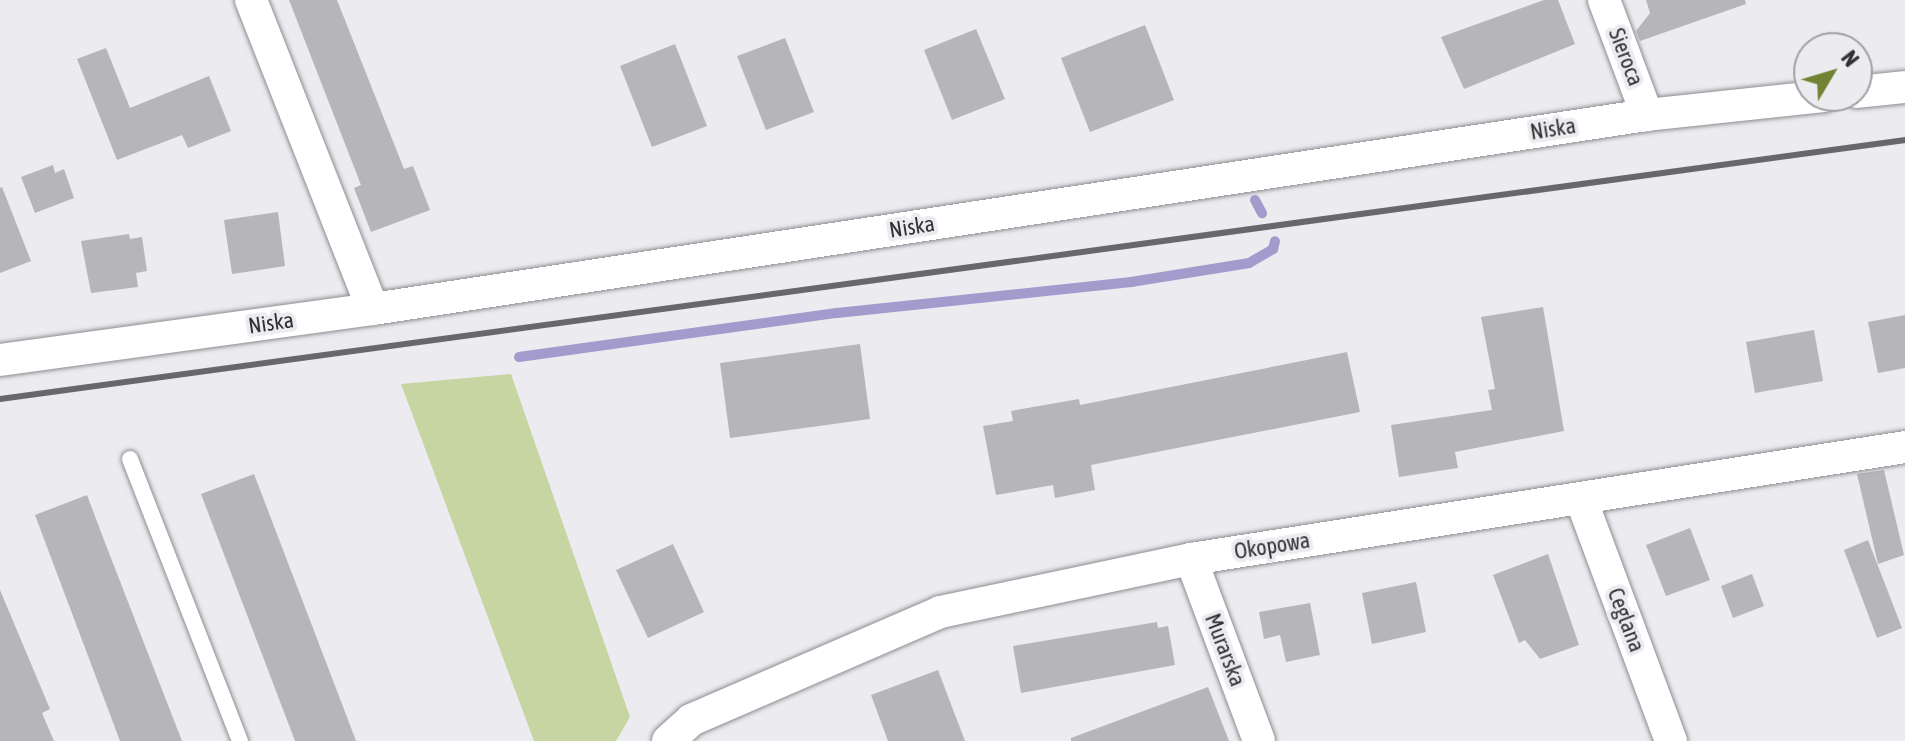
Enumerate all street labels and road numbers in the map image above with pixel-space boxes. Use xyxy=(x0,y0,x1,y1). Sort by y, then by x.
street label: Sieroca xyxy=(1603,25,1649,89)
street label: Niska xyxy=(1528,112,1578,146)
street label: Niska xyxy=(887,210,937,244)
street label: Niska xyxy=(247,307,295,339)
street label: Okopowa xyxy=(1232,527,1312,565)
street label: Ceglana xyxy=(1602,584,1650,656)
street label: Murarska xyxy=(1199,610,1251,690)

